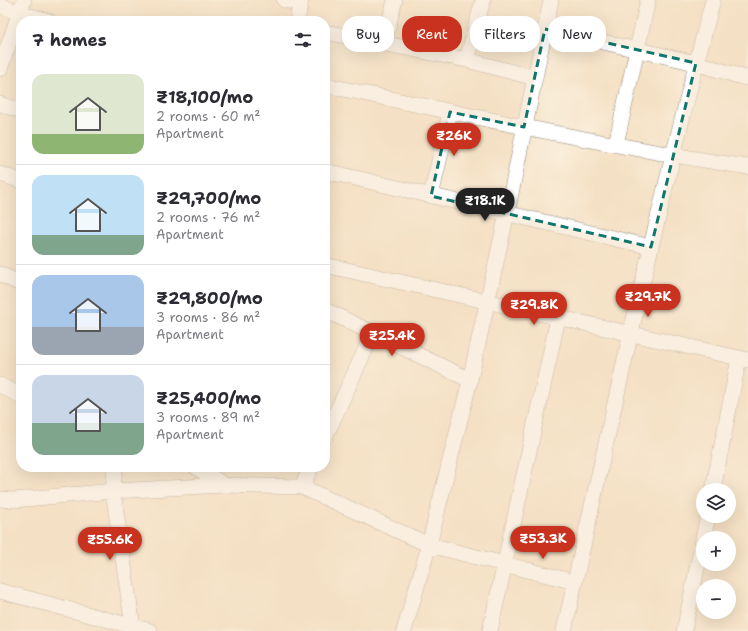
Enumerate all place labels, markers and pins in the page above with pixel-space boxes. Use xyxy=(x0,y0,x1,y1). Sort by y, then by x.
pin: ₹26K xyxy=(430,123,478,157)
pin: ₹18.1K xyxy=(452,188,518,222)
pin: ₹29.7K xyxy=(615,284,681,318)
pin: ₹29.8K xyxy=(501,292,567,326)
pin: ₹25.4K xyxy=(359,323,425,357)
pin: ₹53.3K xyxy=(510,526,576,560)
pin: ₹55.6K xyxy=(77,527,143,561)

